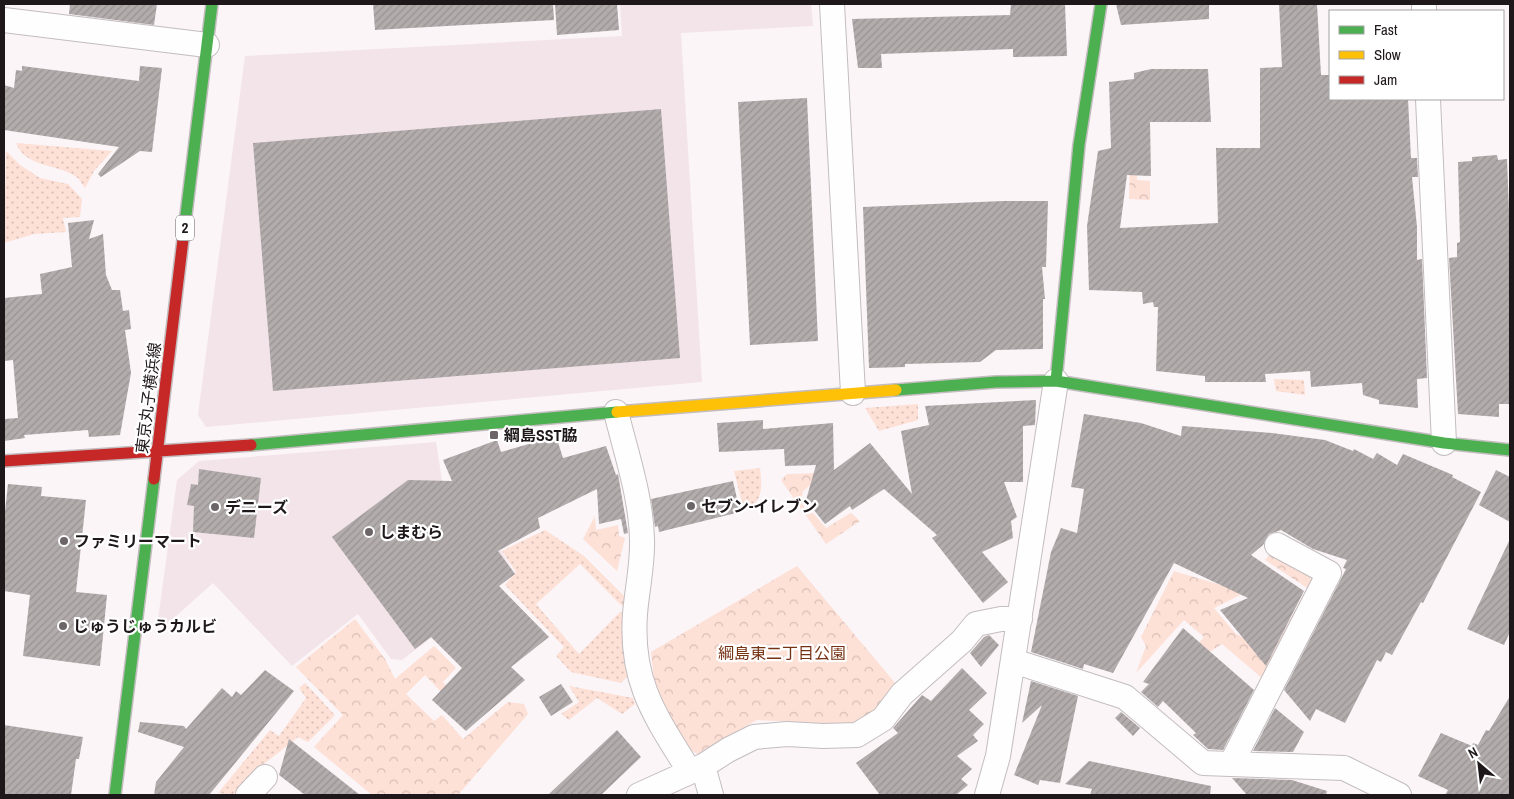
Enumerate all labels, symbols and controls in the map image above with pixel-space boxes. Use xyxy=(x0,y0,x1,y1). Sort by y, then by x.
legend xyxy=(1329,10,1504,100)
text: Fast xyxy=(1374,19,1398,40)
text: Slow xyxy=(1374,44,1401,65)
text: Jam xyxy=(1374,69,1397,90)
road number: 2 xyxy=(176,216,194,240)
street label: 東京丸子横浜線 xyxy=(130,341,166,455)
place label: 綱島SST脇 xyxy=(504,424,578,446)
marker: 綱島SST脇 xyxy=(488,429,500,441)
place label: セブン-イレブン xyxy=(701,495,817,517)
place label: デニーズ xyxy=(225,496,288,518)
marker: セブン-イレブン xyxy=(685,500,697,512)
marker: デニーズ xyxy=(209,501,221,513)
place label: しまむら xyxy=(379,521,443,543)
marker: しまむら xyxy=(363,526,375,538)
place label: ファミリーマート xyxy=(74,530,202,552)
marker: ファミリーマート xyxy=(58,535,70,547)
place label: じゅうじゅうカルビ xyxy=(73,615,217,637)
marker: じゅうじゅうカルビ xyxy=(57,620,69,632)
park label: 綱島東二丁目公園 xyxy=(718,642,846,664)
north arrow xyxy=(1454,739,1504,789)
text: N xyxy=(1465,743,1481,762)

